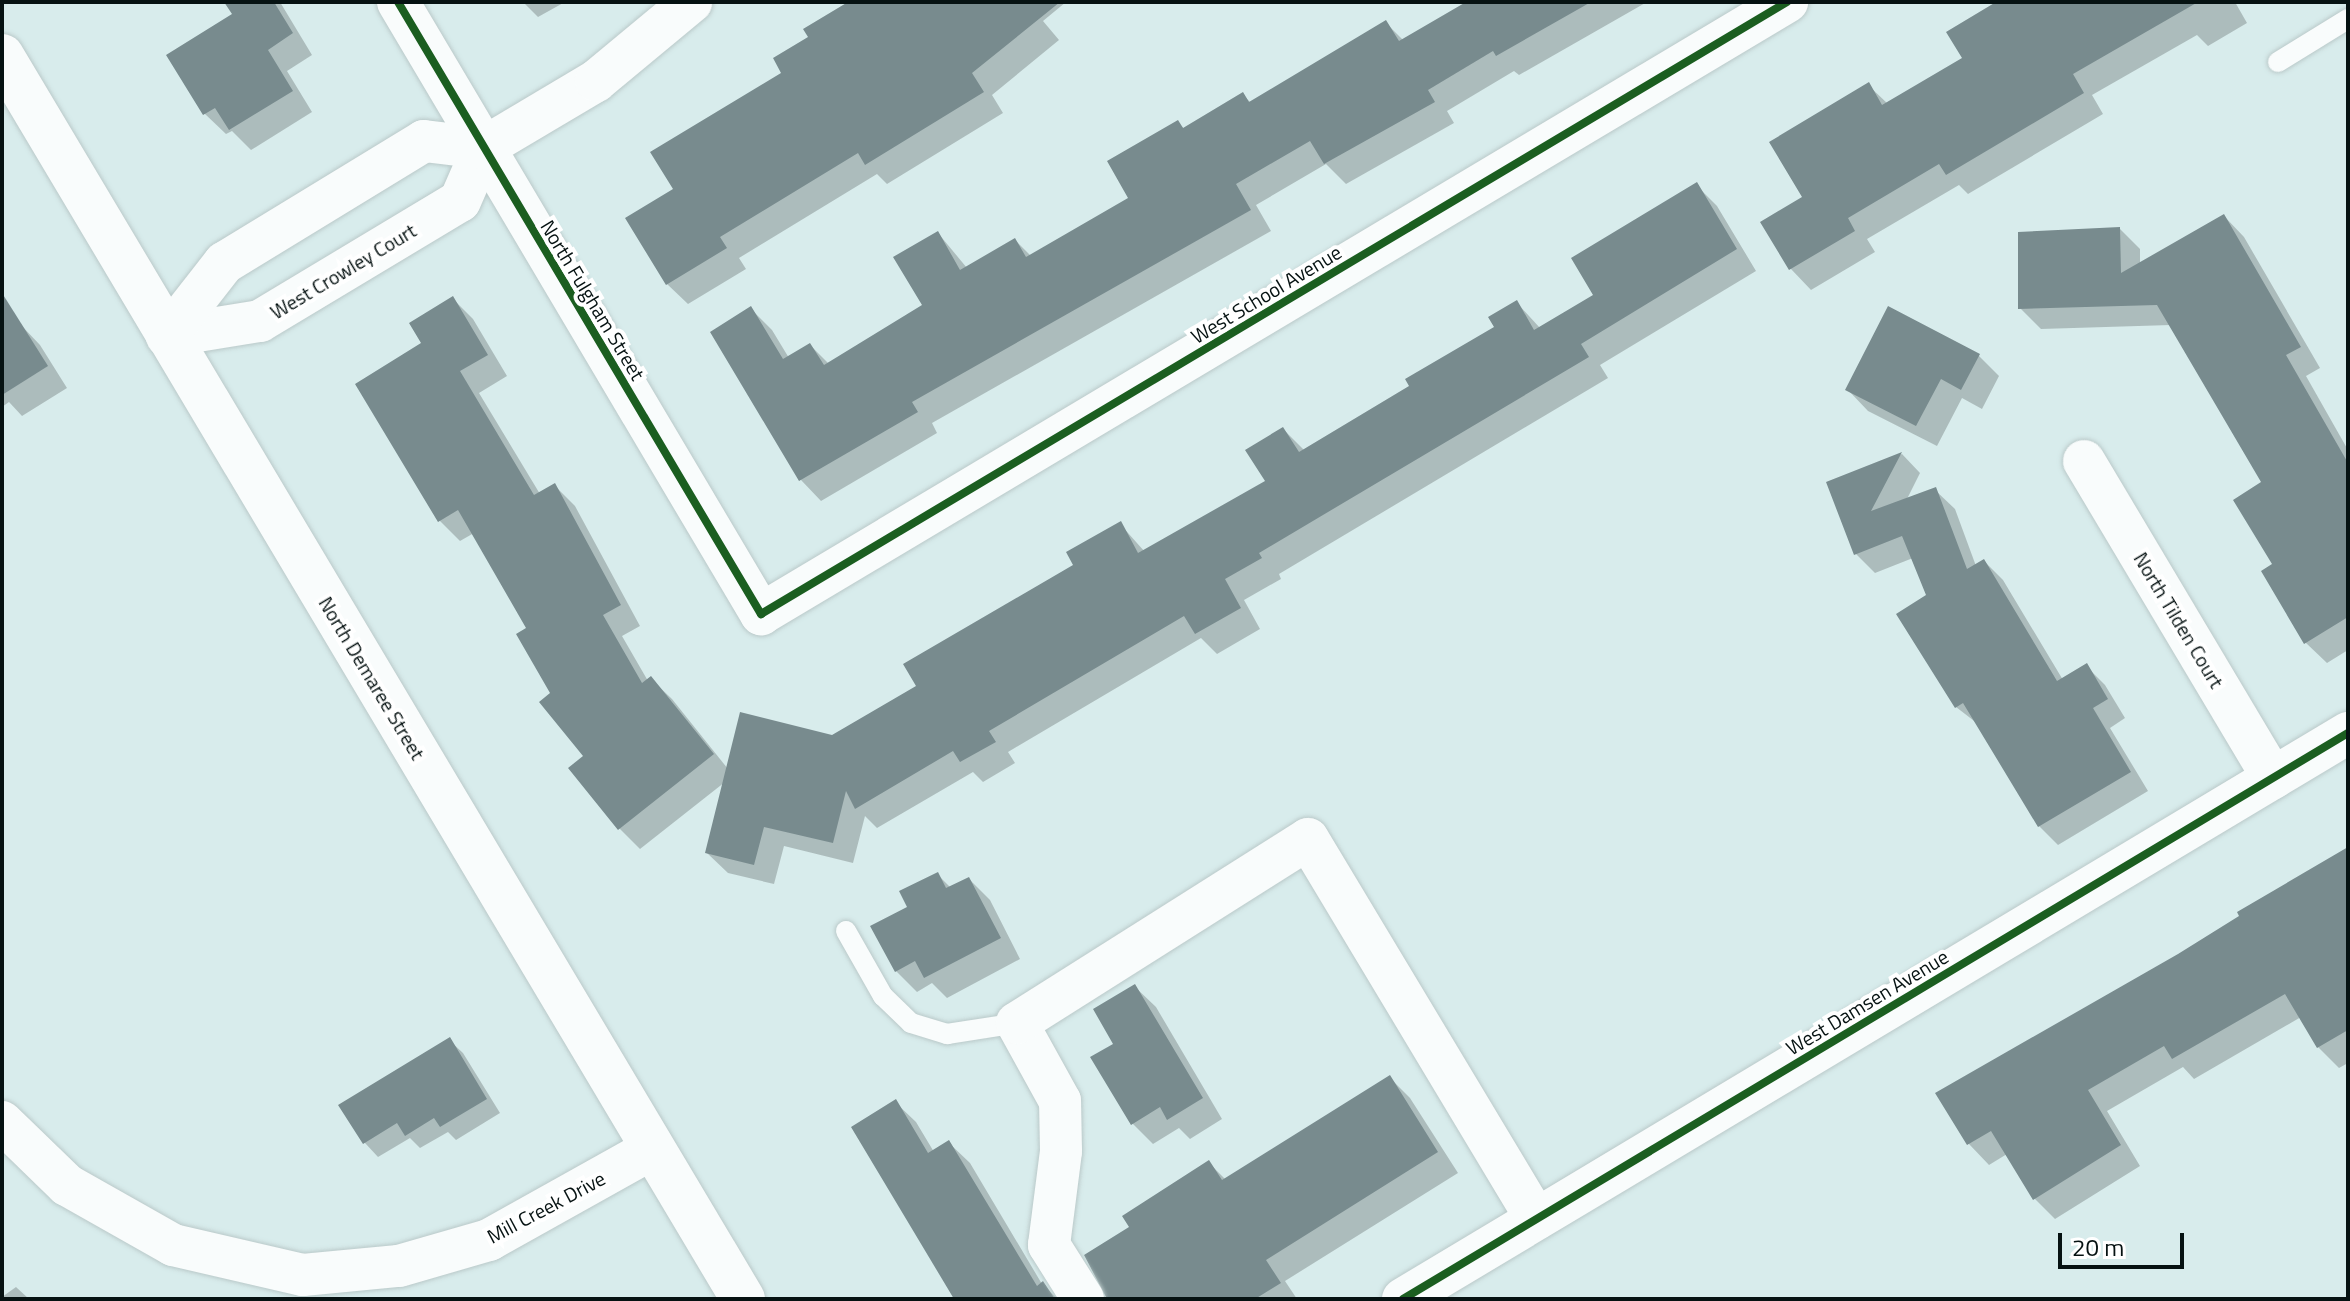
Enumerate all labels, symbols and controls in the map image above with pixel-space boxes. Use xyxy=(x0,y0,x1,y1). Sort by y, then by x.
street label: North Fulgham Street xyxy=(536,216,650,384)
street label: West Crowley Court xyxy=(266,218,420,324)
street label: West School Avenue xyxy=(1186,240,1346,348)
street label: North Tilden Court xyxy=(2129,548,2229,692)
street label: North Demaree Street xyxy=(314,592,430,764)
street label: West Damsen Avenue xyxy=(1782,944,1952,1060)
street label: Mill Creek Drive xyxy=(483,1166,609,1248)
scale bar xyxy=(2062,1217,2188,1267)
text: 20 m xyxy=(2072,1229,2124,1265)

